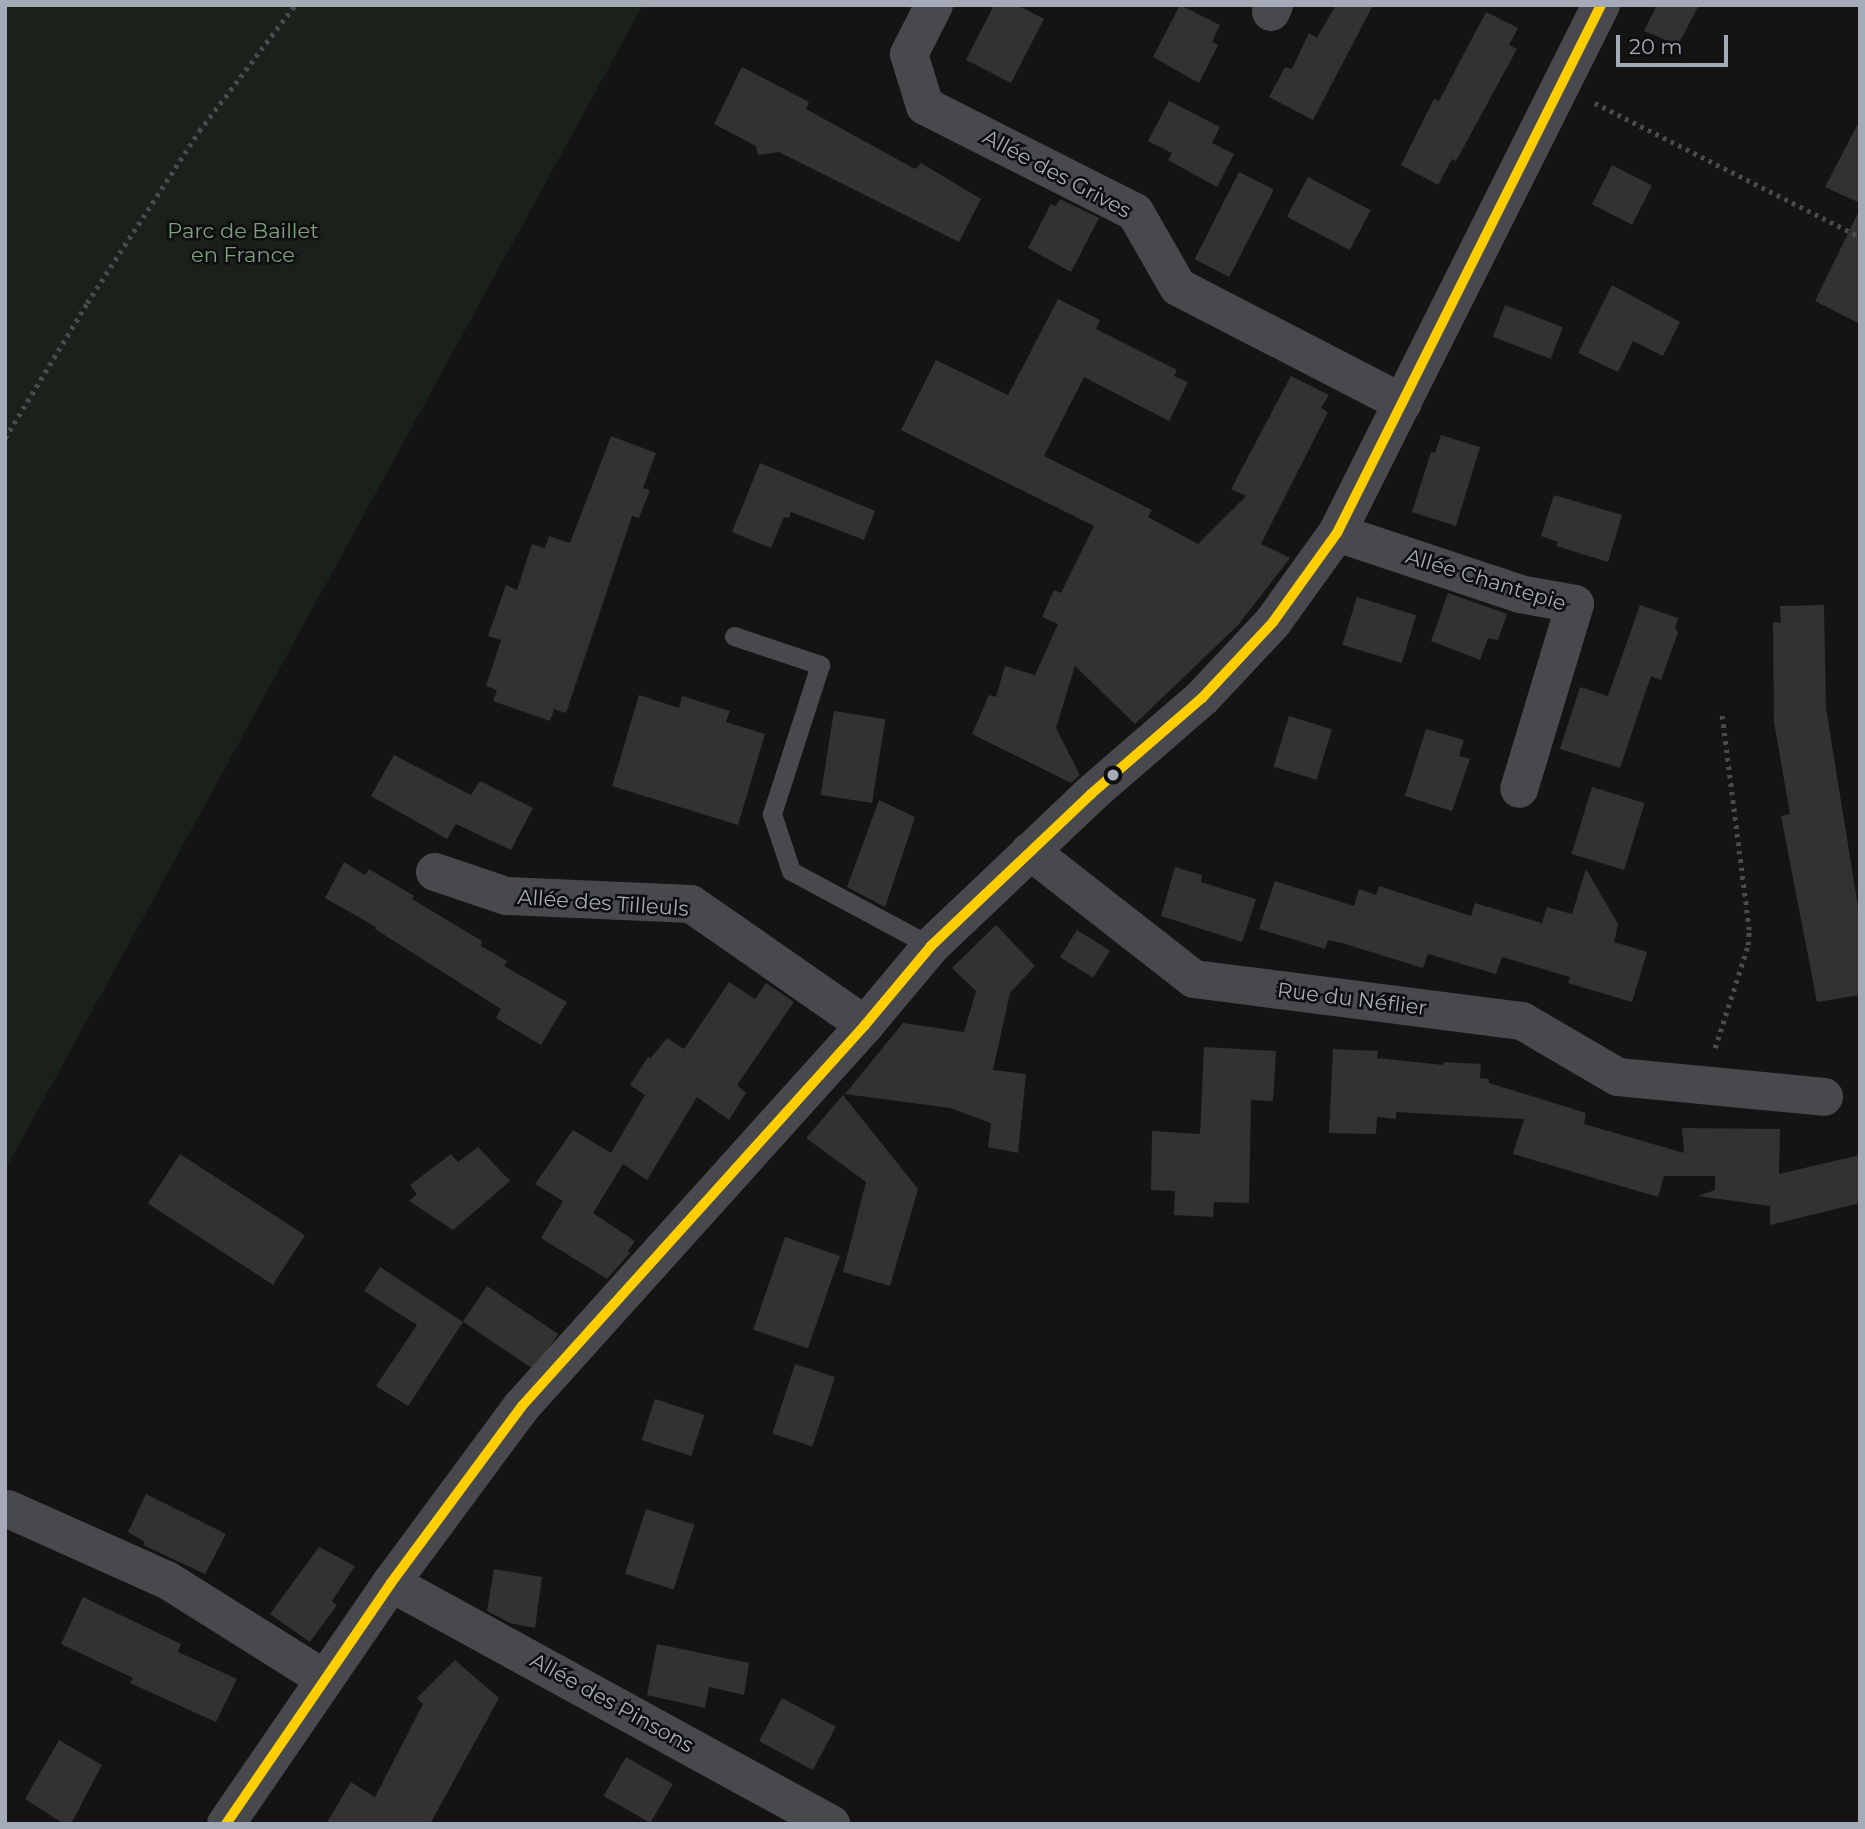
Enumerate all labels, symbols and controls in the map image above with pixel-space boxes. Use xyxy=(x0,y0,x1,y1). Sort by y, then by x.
scale bar xyxy=(1620,21,1732,65)
text: 20 m xyxy=(1629,34,1683,59)
street label: Allée des Grives xyxy=(979,124,1135,224)
park label: Parc de Baillet en France xyxy=(167,218,319,268)
street label: Allée Chantepie xyxy=(1403,544,1569,616)
unlabelled marker xyxy=(1106,768,1120,782)
street label: Allée des Tilleuls xyxy=(517,884,689,922)
street label: Rue du Néflier xyxy=(1276,977,1428,1021)
street label: Allée des Pinsons xyxy=(526,1648,698,1758)

